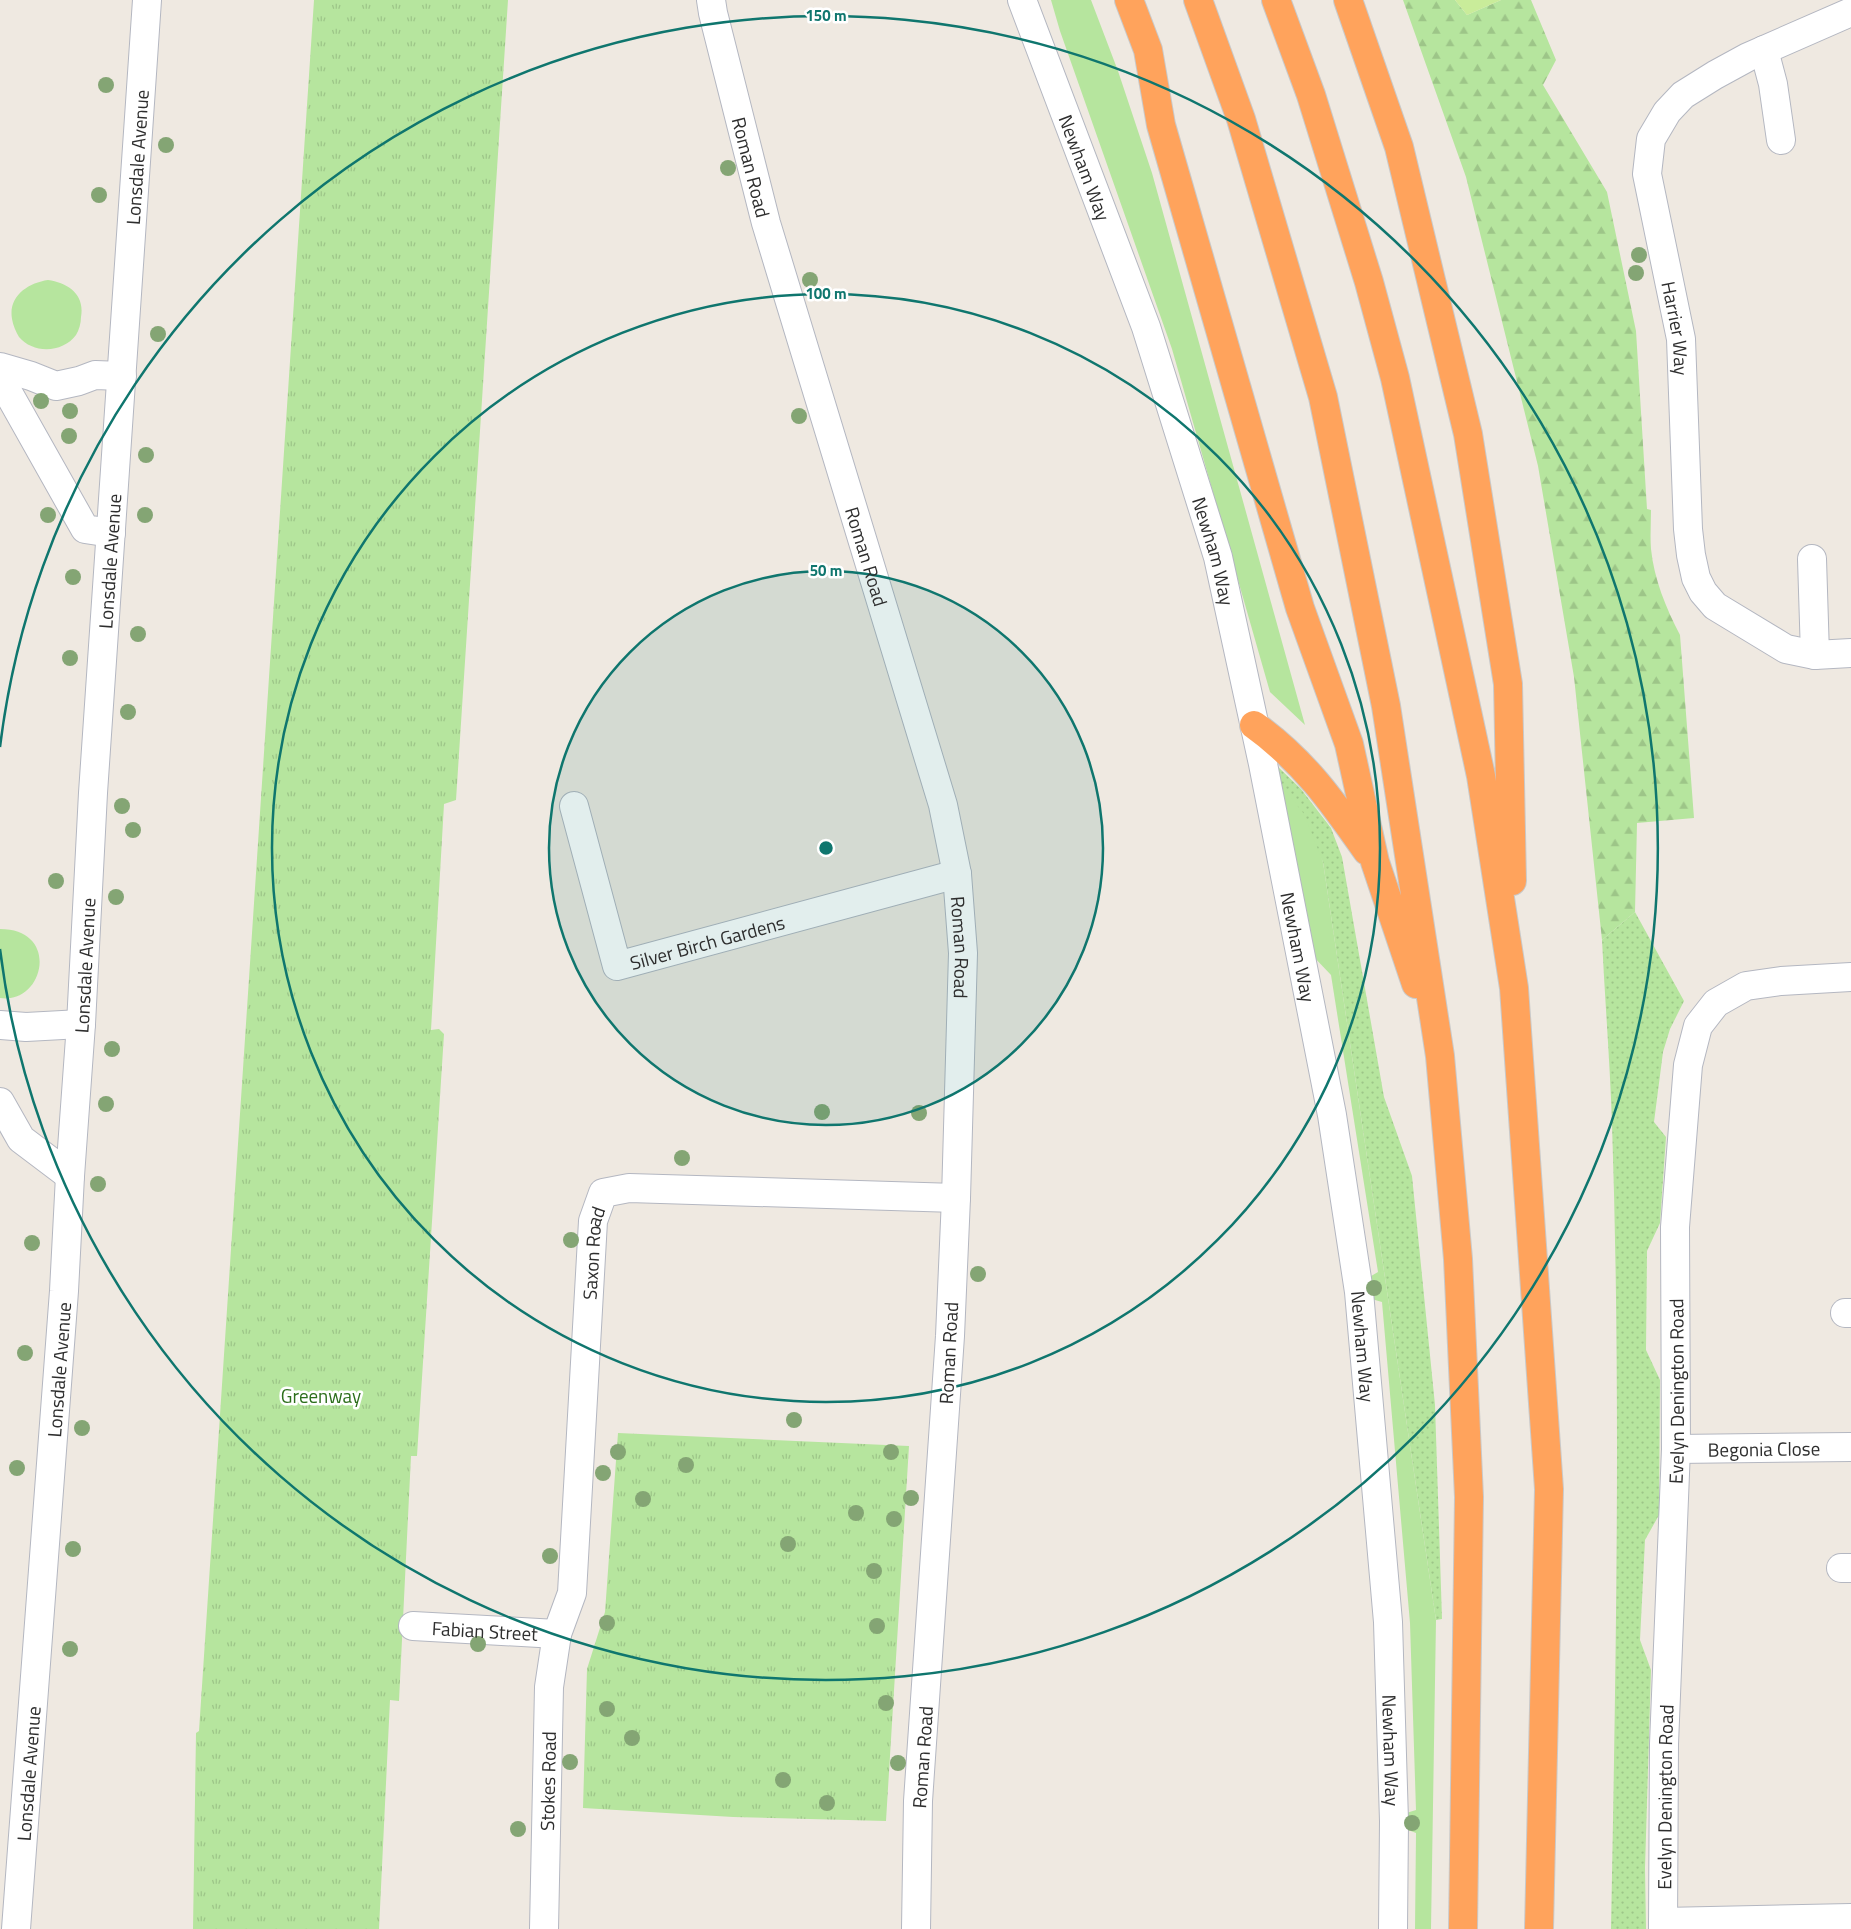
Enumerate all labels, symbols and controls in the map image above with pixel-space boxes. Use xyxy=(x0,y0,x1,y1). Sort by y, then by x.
text: 150 m xyxy=(805,4,847,27)
street label: Lonsdale Avenue xyxy=(117,89,155,226)
street label: Newham Way xyxy=(1052,110,1119,225)
street label: Roman Road xyxy=(725,114,778,220)
street label: Harrier Way xyxy=(1655,279,1697,376)
text: 100 m xyxy=(805,282,847,305)
street label: Lonsdale Avenue xyxy=(90,493,128,630)
street label: Newham Way xyxy=(1185,493,1243,608)
street label: Roman Road xyxy=(839,503,896,609)
text: 50 m xyxy=(810,559,842,582)
centre of rings xyxy=(817,839,835,857)
street label: Newham Way xyxy=(1274,889,1324,1005)
street label: Roman Road xyxy=(944,895,977,999)
street label: Lonsdale Avenue xyxy=(66,897,102,1034)
street label: Silver Birch Gardens xyxy=(626,907,788,976)
street label: Saxon Road xyxy=(574,1202,612,1301)
street label: Newham Way xyxy=(1344,1290,1383,1403)
street label: Evelyn Denington Road xyxy=(1660,1298,1691,1485)
street label: Lonsdale Avenue xyxy=(39,1301,78,1438)
street label: Roman Road xyxy=(931,1301,965,1405)
park label: Greenway xyxy=(281,1381,361,1410)
street label: Begonia Close xyxy=(1708,1433,1820,1463)
street label: Fabian Street xyxy=(431,1613,539,1647)
street label: Newham Way xyxy=(1376,1694,1408,1807)
street label: Evelyn Denington Road xyxy=(1649,1704,1680,1890)
street label: Lonsdale Avenue xyxy=(8,1705,47,1842)
street label: Roman Road xyxy=(904,1705,940,1809)
street label: Stokes Road xyxy=(532,1731,563,1831)

